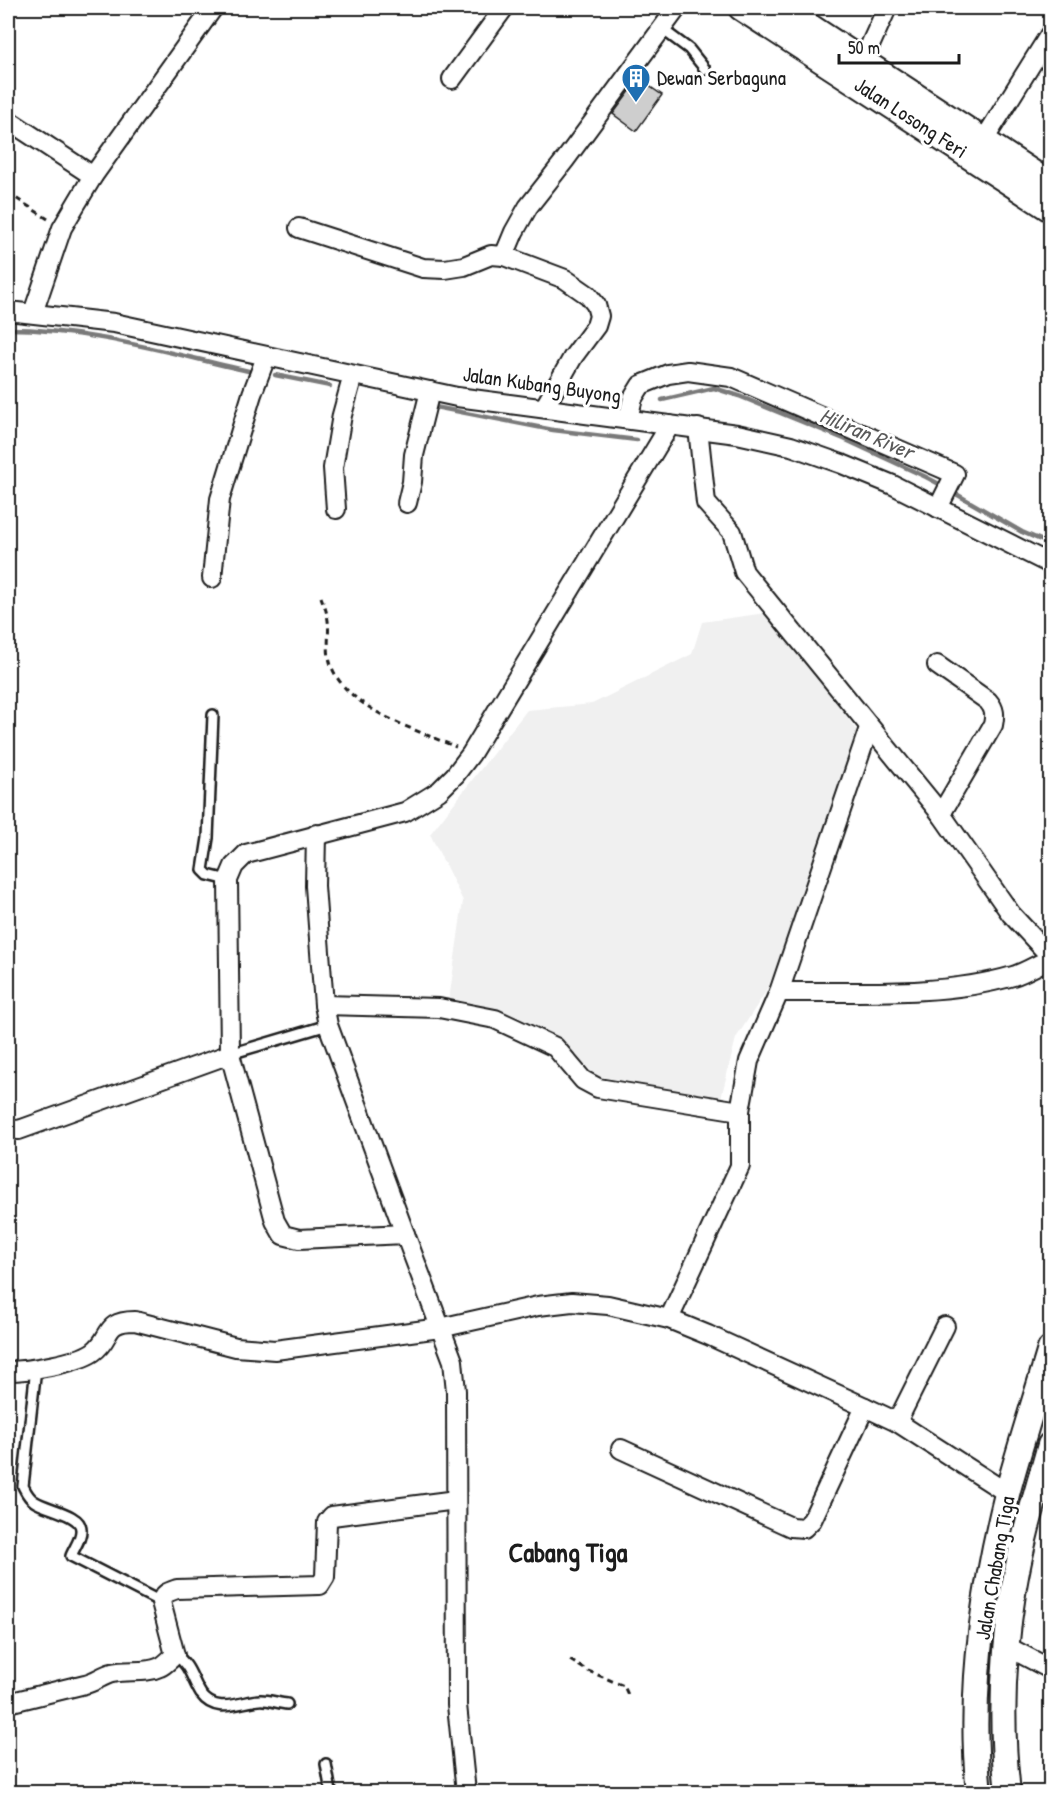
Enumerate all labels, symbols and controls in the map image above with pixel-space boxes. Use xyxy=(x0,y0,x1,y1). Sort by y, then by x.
scale bar xyxy=(839,27,959,65)
text: 50 m xyxy=(848,35,880,60)
building icon: Dewan Serbaguna xyxy=(620,62,652,104)
place label: Dewan Serbaguna xyxy=(657,63,786,92)
street label: Jalan Losong Feri xyxy=(849,70,974,165)
street label: Jalan Kubang Buyong xyxy=(461,359,623,410)
water label: Hiliran River xyxy=(816,400,921,467)
street label: Jalan Chabang Tiga xyxy=(968,1494,1021,1642)
district label: Cabang Tiga xyxy=(509,1534,628,1572)

